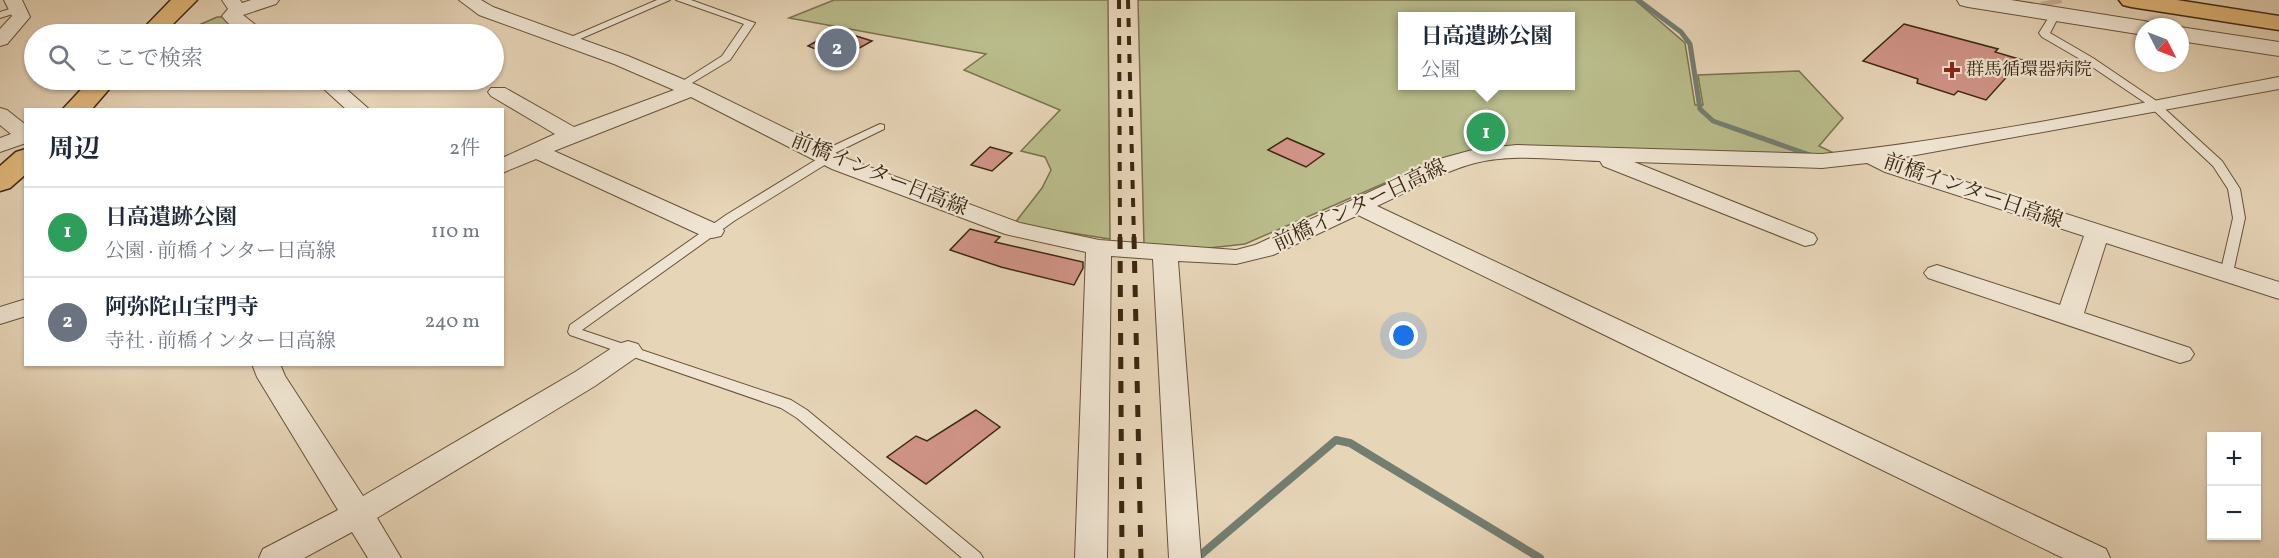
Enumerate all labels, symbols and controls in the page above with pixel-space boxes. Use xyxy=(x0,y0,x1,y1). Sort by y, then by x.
popup xyxy=(1398,12,1575,90)
north arrow xyxy=(2135,18,2189,72)
text: 日高遺跡公園 xyxy=(1420,22,1553,53)
search box xyxy=(24,24,504,90)
pin: 2 xyxy=(818,26,856,70)
icon: search xyxy=(45,41,78,74)
text: ここで検索 xyxy=(93,44,203,75)
text: 公園 xyxy=(1420,57,1460,85)
place label: 群馬循環器病院 xyxy=(1966,58,2092,83)
marker: 群馬循環器病院 xyxy=(1943,61,1961,79)
pin: 1 xyxy=(1466,110,1506,154)
street label: 前橋インター日高線 xyxy=(786,126,972,224)
text: 周辺 xyxy=(48,132,100,168)
text: 2件 xyxy=(449,135,480,163)
street label: 前橋インター日高線 xyxy=(1879,148,2067,236)
street label: 前橋インター日高線 xyxy=(1269,153,1451,259)
text: 日高遺跡公園 xyxy=(105,203,237,234)
text: 1 xyxy=(63,218,72,246)
text: 110 m xyxy=(431,218,480,246)
text: 公園 · 前橋インター日高線 xyxy=(105,238,336,266)
text: 阿弥陀山宝門寺 xyxy=(105,293,259,324)
text: 2 xyxy=(62,308,73,336)
text: 240 m xyxy=(425,308,480,336)
your location xyxy=(1389,321,1418,350)
text: 寺社 · 前橋インター日高線 xyxy=(105,328,336,356)
map controls xyxy=(2207,432,2261,540)
button: + xyxy=(2207,432,2261,486)
button: − xyxy=(2207,486,2261,540)

